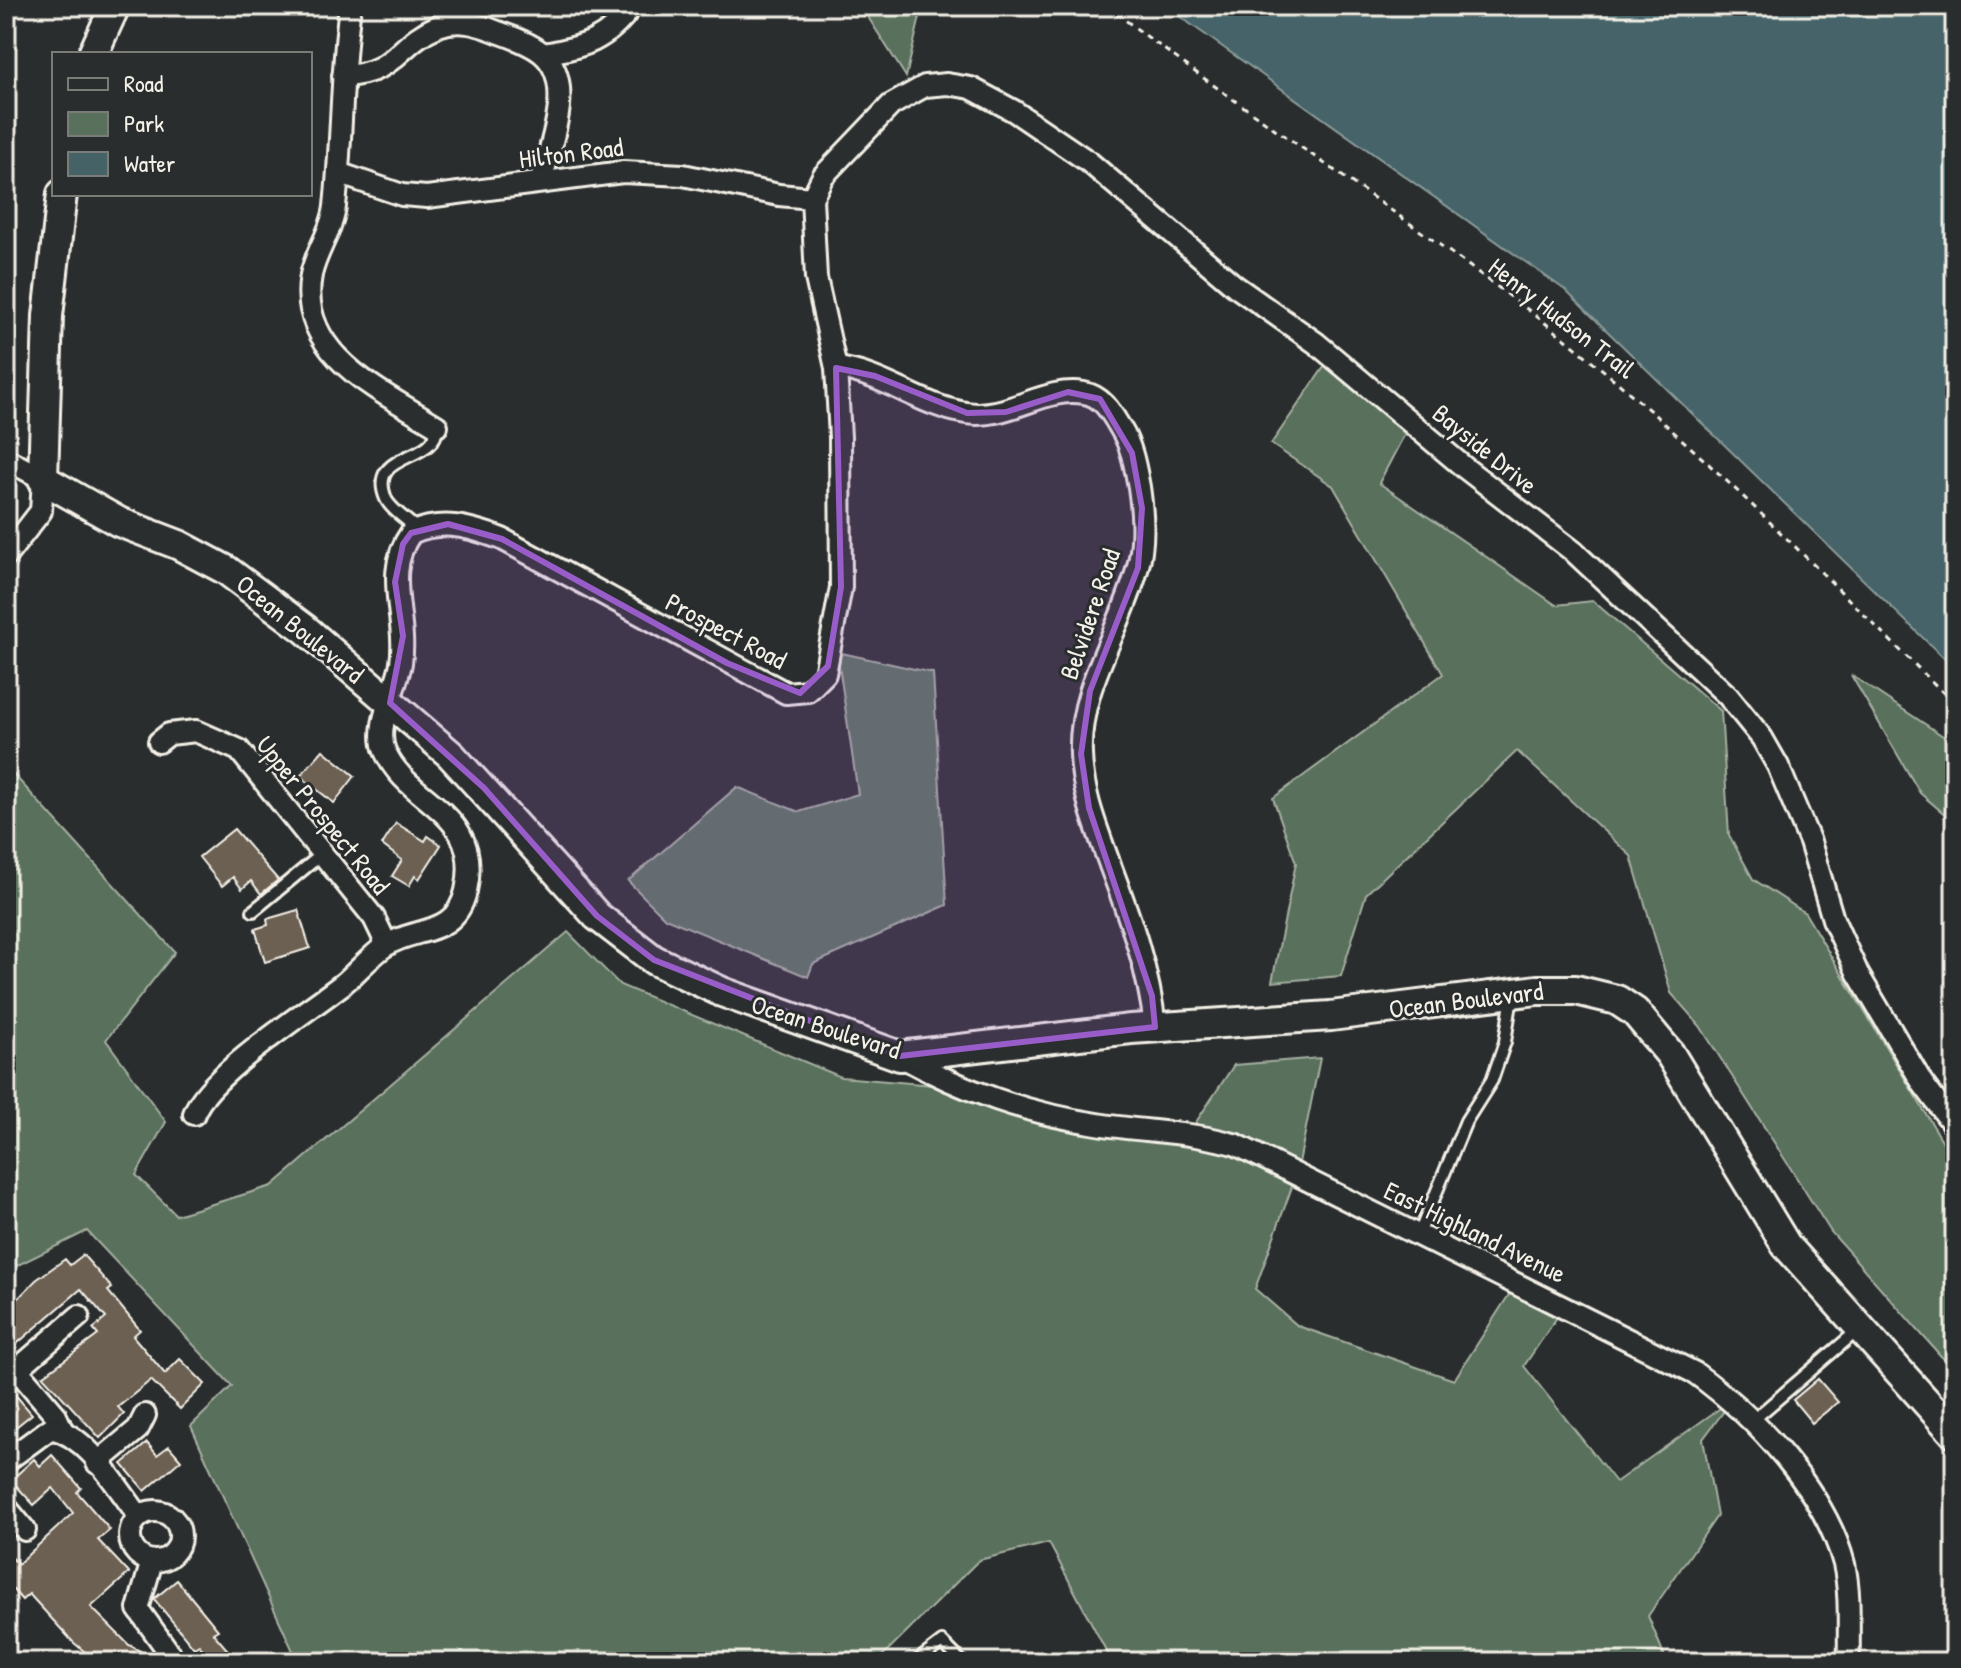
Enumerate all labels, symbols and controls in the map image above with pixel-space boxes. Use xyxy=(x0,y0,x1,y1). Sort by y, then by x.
legend xyxy=(52,52,312,196)
text: Road xyxy=(124,67,163,99)
text: Park xyxy=(124,107,164,139)
street label: Hilton Road xyxy=(517,129,625,176)
text: Water xyxy=(124,147,175,179)
street label: Henry Hudson Trail xyxy=(1482,249,1643,386)
street label: Bayside Drive xyxy=(1425,395,1545,502)
street label: Belvidere Road xyxy=(1051,544,1128,684)
street label: Ocean Boulevard xyxy=(229,566,372,691)
street label: Prospect Road xyxy=(660,584,793,677)
street label: Upper Prospect Road xyxy=(248,728,398,901)
street label: Ocean Boulevard xyxy=(1387,973,1545,1026)
street label: Ocean Boulevard xyxy=(747,986,905,1067)
street label: East Highland Avenue xyxy=(1379,1172,1572,1291)

